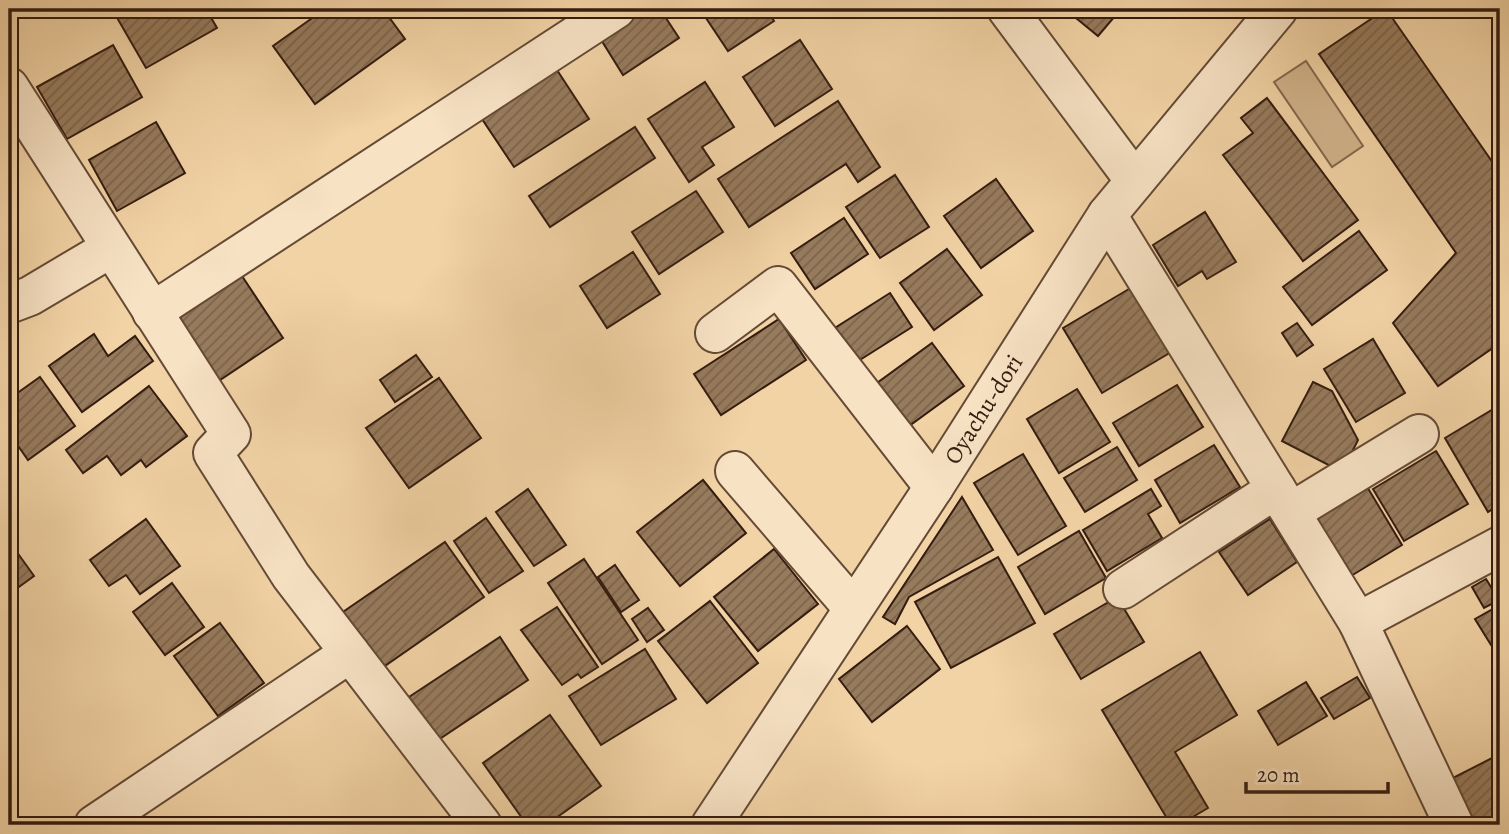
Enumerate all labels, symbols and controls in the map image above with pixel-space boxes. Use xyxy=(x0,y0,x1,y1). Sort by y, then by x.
street label: Oyachu-dori xyxy=(937,348,1030,470)
scale bar xyxy=(1246,750,1388,794)
text: 20 m xyxy=(1257,761,1300,789)

